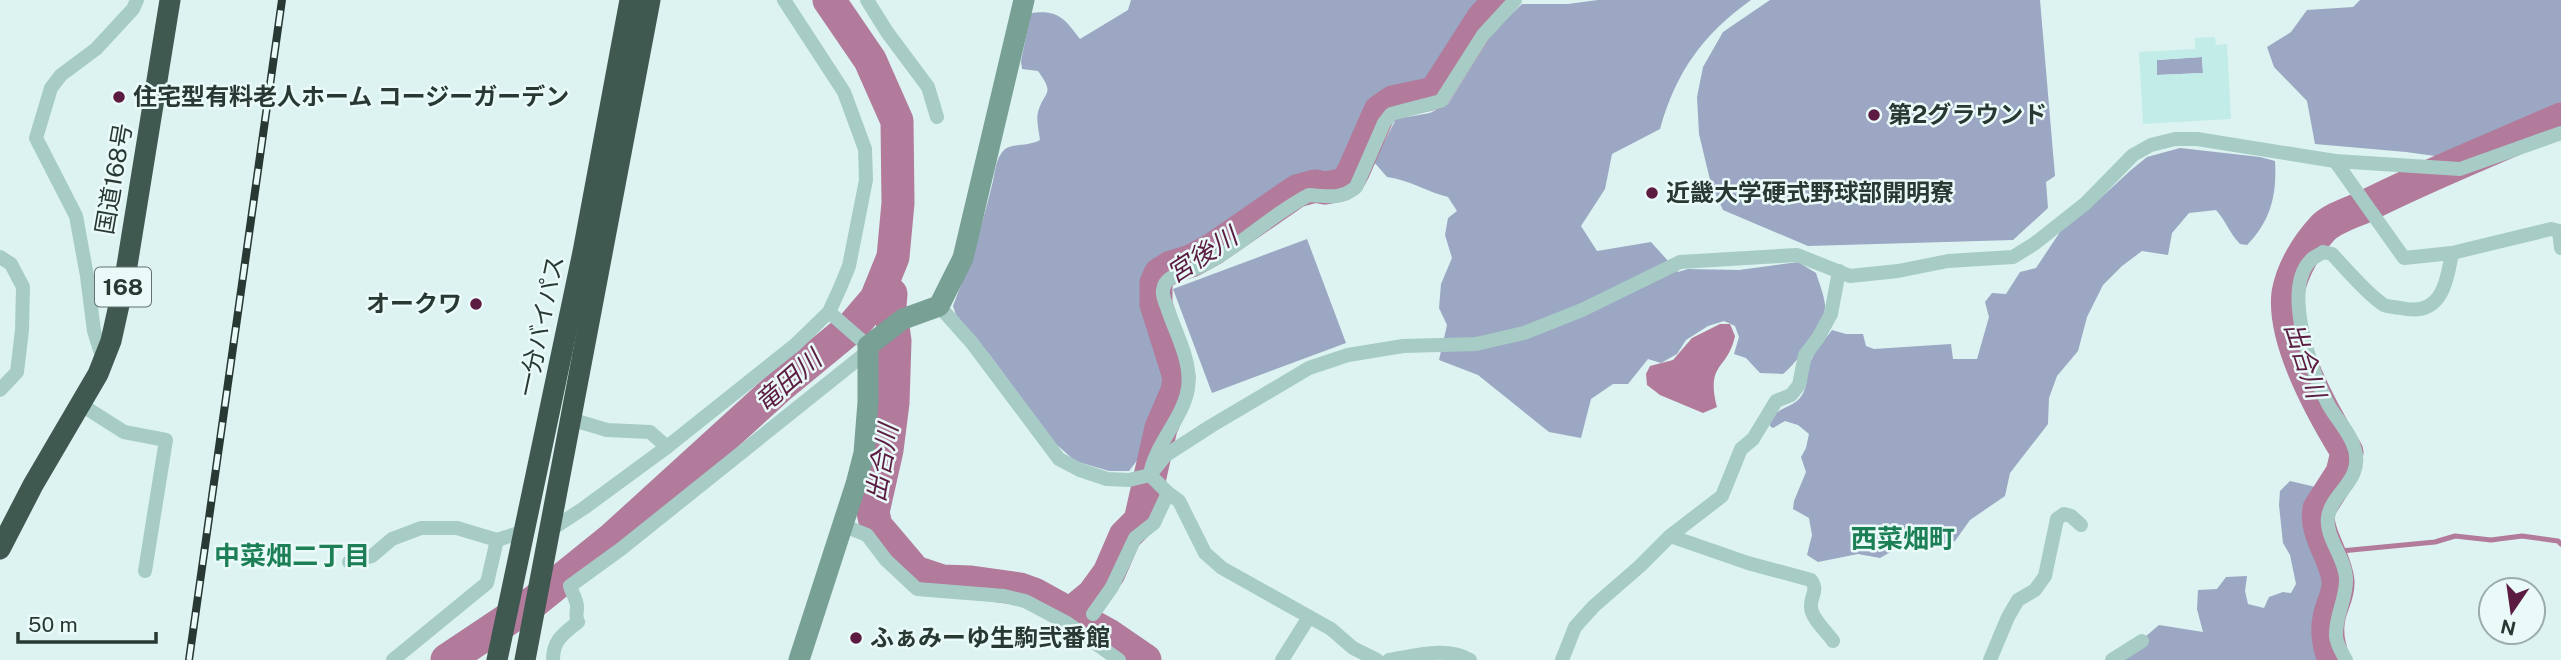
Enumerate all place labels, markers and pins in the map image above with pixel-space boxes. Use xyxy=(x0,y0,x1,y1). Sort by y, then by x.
place label: 住宅型有料老人ホーム コージーガーデン xyxy=(133,82,569,110)
marker: 住宅型有料老人ホーム コージーガーデン xyxy=(111,89,127,105)
place label: 第2グラウンド xyxy=(1888,100,2047,128)
marker: 第2グラウンド xyxy=(1866,107,1882,123)
place label: 近畿大学硬式野球部開明寮 xyxy=(1666,178,1954,206)
marker: 近畿大学硬式野球部開明寮 xyxy=(1644,185,1660,201)
place label: オークワ xyxy=(366,289,462,317)
marker: オークワ xyxy=(468,296,484,312)
place label: ふぁみーゆ生駒弐番館 xyxy=(870,623,1110,651)
marker: ふぁみーゆ生駒弐番館 xyxy=(848,630,864,646)

